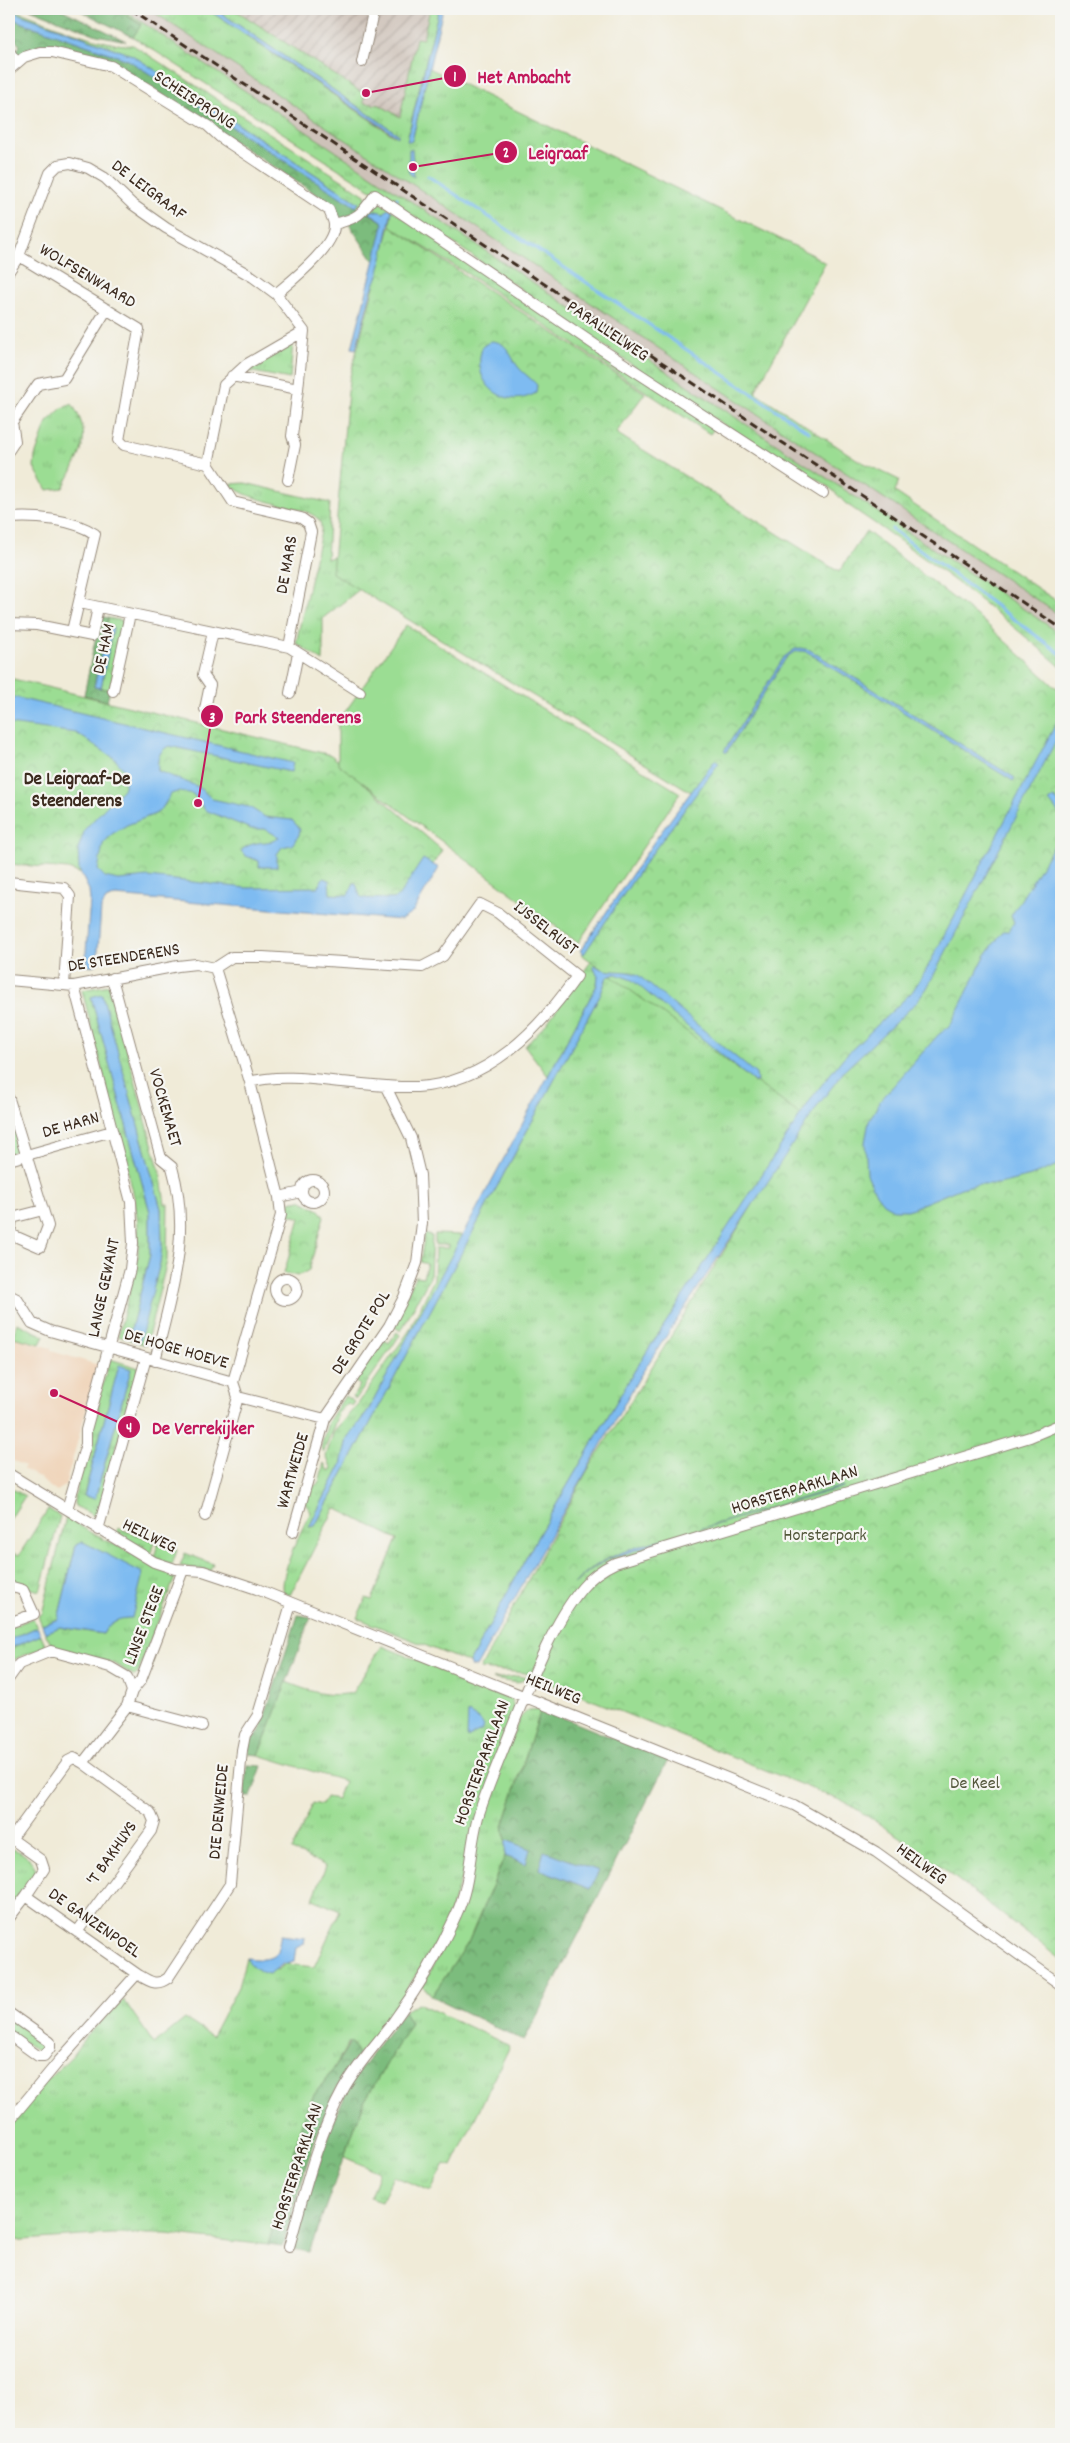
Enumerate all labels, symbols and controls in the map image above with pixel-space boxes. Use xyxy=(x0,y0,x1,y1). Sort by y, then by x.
callout: Het Ambacht xyxy=(443,59,581,93)
street label: SCHEISPRONG xyxy=(148,65,240,137)
text: Het Ambacht xyxy=(477,66,571,93)
text: 1 xyxy=(453,67,457,89)
callout: Leigraaf xyxy=(493,135,598,169)
text: Leigraaf xyxy=(528,142,589,169)
text: 2 xyxy=(503,143,509,165)
street label: DE LEIGRAAF xyxy=(105,154,191,228)
street label: WOLFSENWAARD xyxy=(34,238,140,316)
street label: PARALLELWEG xyxy=(561,295,653,369)
street label: DE MARS xyxy=(271,534,305,596)
street label: DE HAM xyxy=(87,621,123,677)
callout: Park Steenderens xyxy=(200,699,372,733)
text: Park Steenderens xyxy=(234,706,362,733)
text: 3 xyxy=(209,708,216,730)
district label: De Leigraaf-De Steenderens xyxy=(24,767,130,816)
street label: IJSSELRUST xyxy=(507,896,583,962)
street label: DE STEENDERENS xyxy=(66,938,182,980)
street label: VOCKEMAET xyxy=(141,1066,187,1150)
street label: DE HARN xyxy=(40,1106,102,1146)
street label: LANGE GEWANT xyxy=(82,1236,128,1340)
street label: DE GROTE POL xyxy=(326,1286,398,1380)
street label: DE HOGE HOEVE xyxy=(121,1323,231,1377)
callout: De Verrekijker xyxy=(117,1410,264,1444)
text: De Verrekijker xyxy=(152,1417,255,1444)
text: 4 xyxy=(126,1418,132,1440)
street label: WARTWEIDE xyxy=(271,1430,317,1512)
street label: HORSTERPARKLAAN xyxy=(729,1460,861,1522)
street label: HEILWEG xyxy=(117,1513,181,1561)
park label: Horsterpark xyxy=(783,1524,867,1549)
street label: LINSE STEGE xyxy=(119,1583,171,1669)
street label: HEILWEG xyxy=(521,1668,585,1712)
street label: HORSTERPARKLAAN xyxy=(449,1697,517,1829)
street label: DIE DENWEIDE xyxy=(203,1764,237,1860)
park label: De Keel xyxy=(950,1772,1001,1797)
street label: 'T BAKHUYS xyxy=(82,1816,144,1891)
street label: HEILWEG xyxy=(890,1838,952,1892)
street label: DE GANZENPOEL xyxy=(42,1883,146,1966)
street label: HORSTERPARKLAAN xyxy=(266,2101,330,2233)

